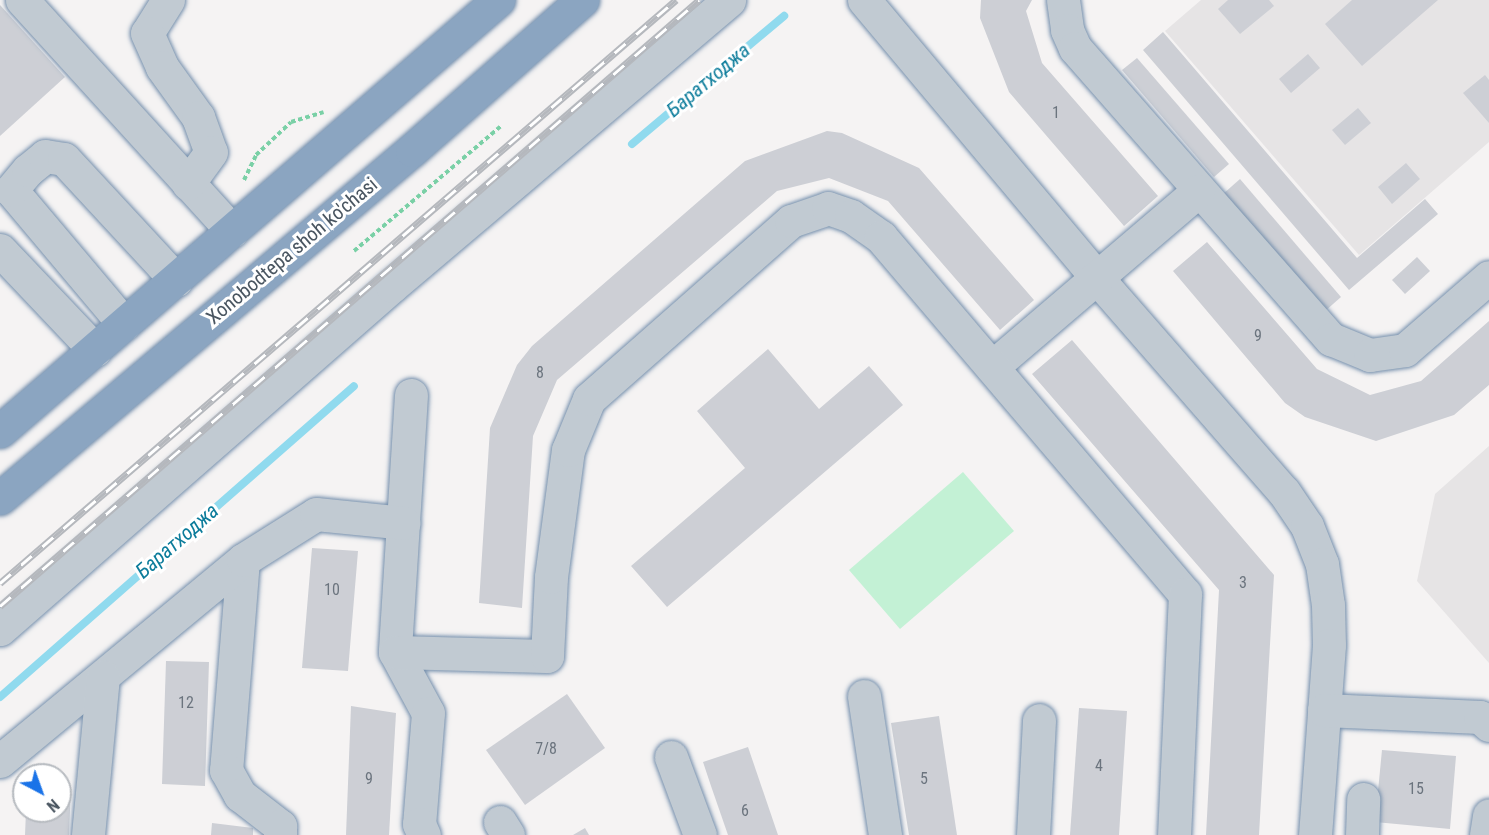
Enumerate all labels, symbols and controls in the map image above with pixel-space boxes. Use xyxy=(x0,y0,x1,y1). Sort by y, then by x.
water label: Баратходжа xyxy=(661,38,755,122)
house number: 1 xyxy=(1052,103,1060,123)
street label: Xonobodtepa shoh ko'chasi xyxy=(202,173,382,329)
house number: 9 xyxy=(1254,326,1262,346)
house number: 8 xyxy=(536,363,544,383)
water label: Баратходжа xyxy=(130,498,224,584)
house number: 3 xyxy=(1239,573,1247,593)
house number: 10 xyxy=(324,580,340,600)
house number: 12 xyxy=(178,693,194,713)
house number: 7/8 xyxy=(535,739,557,759)
house number: 4 xyxy=(1095,756,1103,776)
north arrow xyxy=(12,763,72,823)
house number: 9 xyxy=(365,769,373,789)
house number: 5 xyxy=(920,769,928,789)
house number: 15 xyxy=(1408,779,1424,799)
text: N xyxy=(43,795,63,816)
house number: 6 xyxy=(741,801,749,821)

